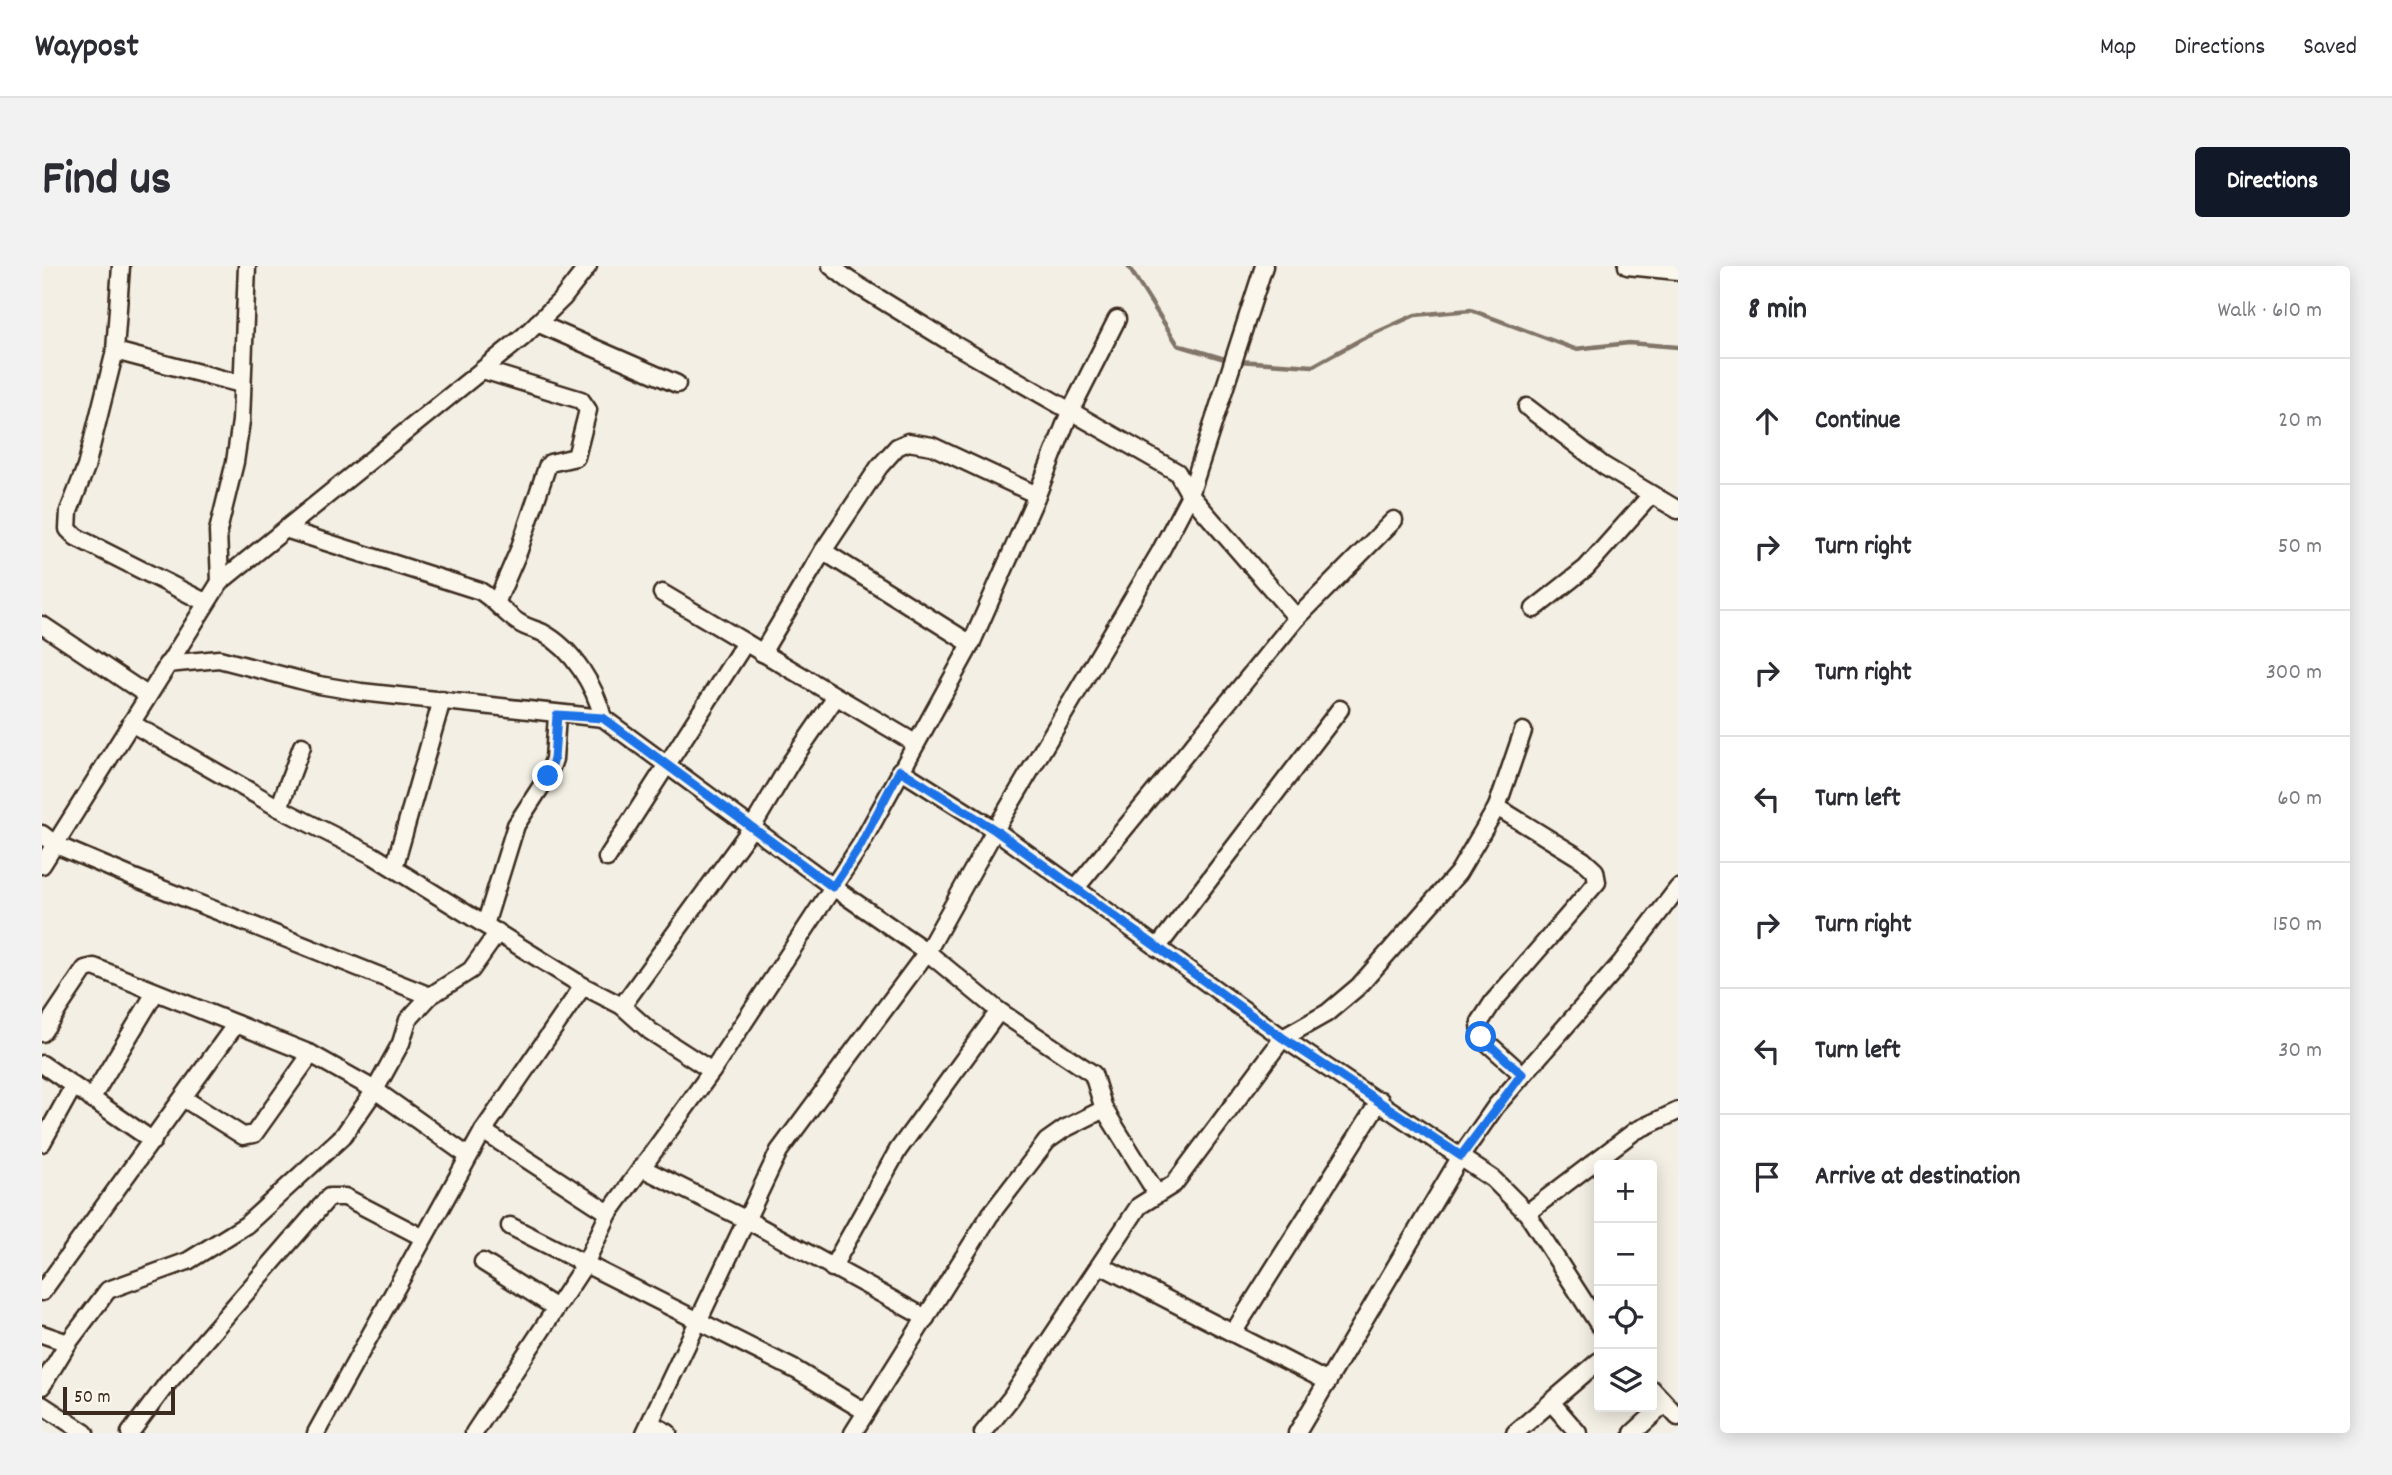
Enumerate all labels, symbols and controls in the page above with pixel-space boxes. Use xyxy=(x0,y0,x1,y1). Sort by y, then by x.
text: Waypost xyxy=(35,25,139,72)
text: Map xyxy=(2100,31,2136,65)
text: Directions xyxy=(2174,31,2265,65)
text: Saved xyxy=(2303,31,2357,65)
text: Find us xyxy=(42,147,171,217)
button: Directions xyxy=(2195,147,2350,217)
text: 8 min xyxy=(1748,290,1807,333)
text: Walk · 610 m xyxy=(2217,295,2322,328)
icon: ahead xyxy=(1748,402,1786,440)
text: Continue xyxy=(1815,403,1900,440)
text: 20 m xyxy=(2278,405,2322,438)
icon: right xyxy=(1748,528,1786,566)
text: Turn right xyxy=(1815,529,1912,566)
text: 50 m xyxy=(2278,531,2322,564)
icon: right xyxy=(1748,654,1786,692)
text: Turn right xyxy=(1815,655,1912,692)
text: 300 m xyxy=(2266,657,2322,690)
route end xyxy=(532,760,563,791)
icon: left xyxy=(1748,780,1786,818)
text: Turn left xyxy=(1815,781,1901,818)
text: 60 m xyxy=(2277,783,2322,816)
icon: right xyxy=(1748,906,1786,944)
text: Turn right xyxy=(1815,907,1912,944)
text: 150 m xyxy=(2273,909,2322,942)
route start xyxy=(1465,1021,1496,1052)
icon: left xyxy=(1748,1032,1786,1070)
text: Turn left xyxy=(1815,1033,1901,1070)
text: 30 m xyxy=(2278,1035,2322,1068)
icon: arrive xyxy=(1748,1158,1786,1196)
text: Arrive at destination xyxy=(1815,1159,2020,1196)
map controls xyxy=(1594,1160,1657,1412)
button: + xyxy=(1594,1160,1657,1223)
button: − xyxy=(1594,1223,1657,1286)
button: locate xyxy=(1594,1286,1657,1349)
button: layers xyxy=(1594,1349,1657,1412)
scale bar xyxy=(63,1384,175,1416)
text: 50 m xyxy=(74,1385,111,1412)

